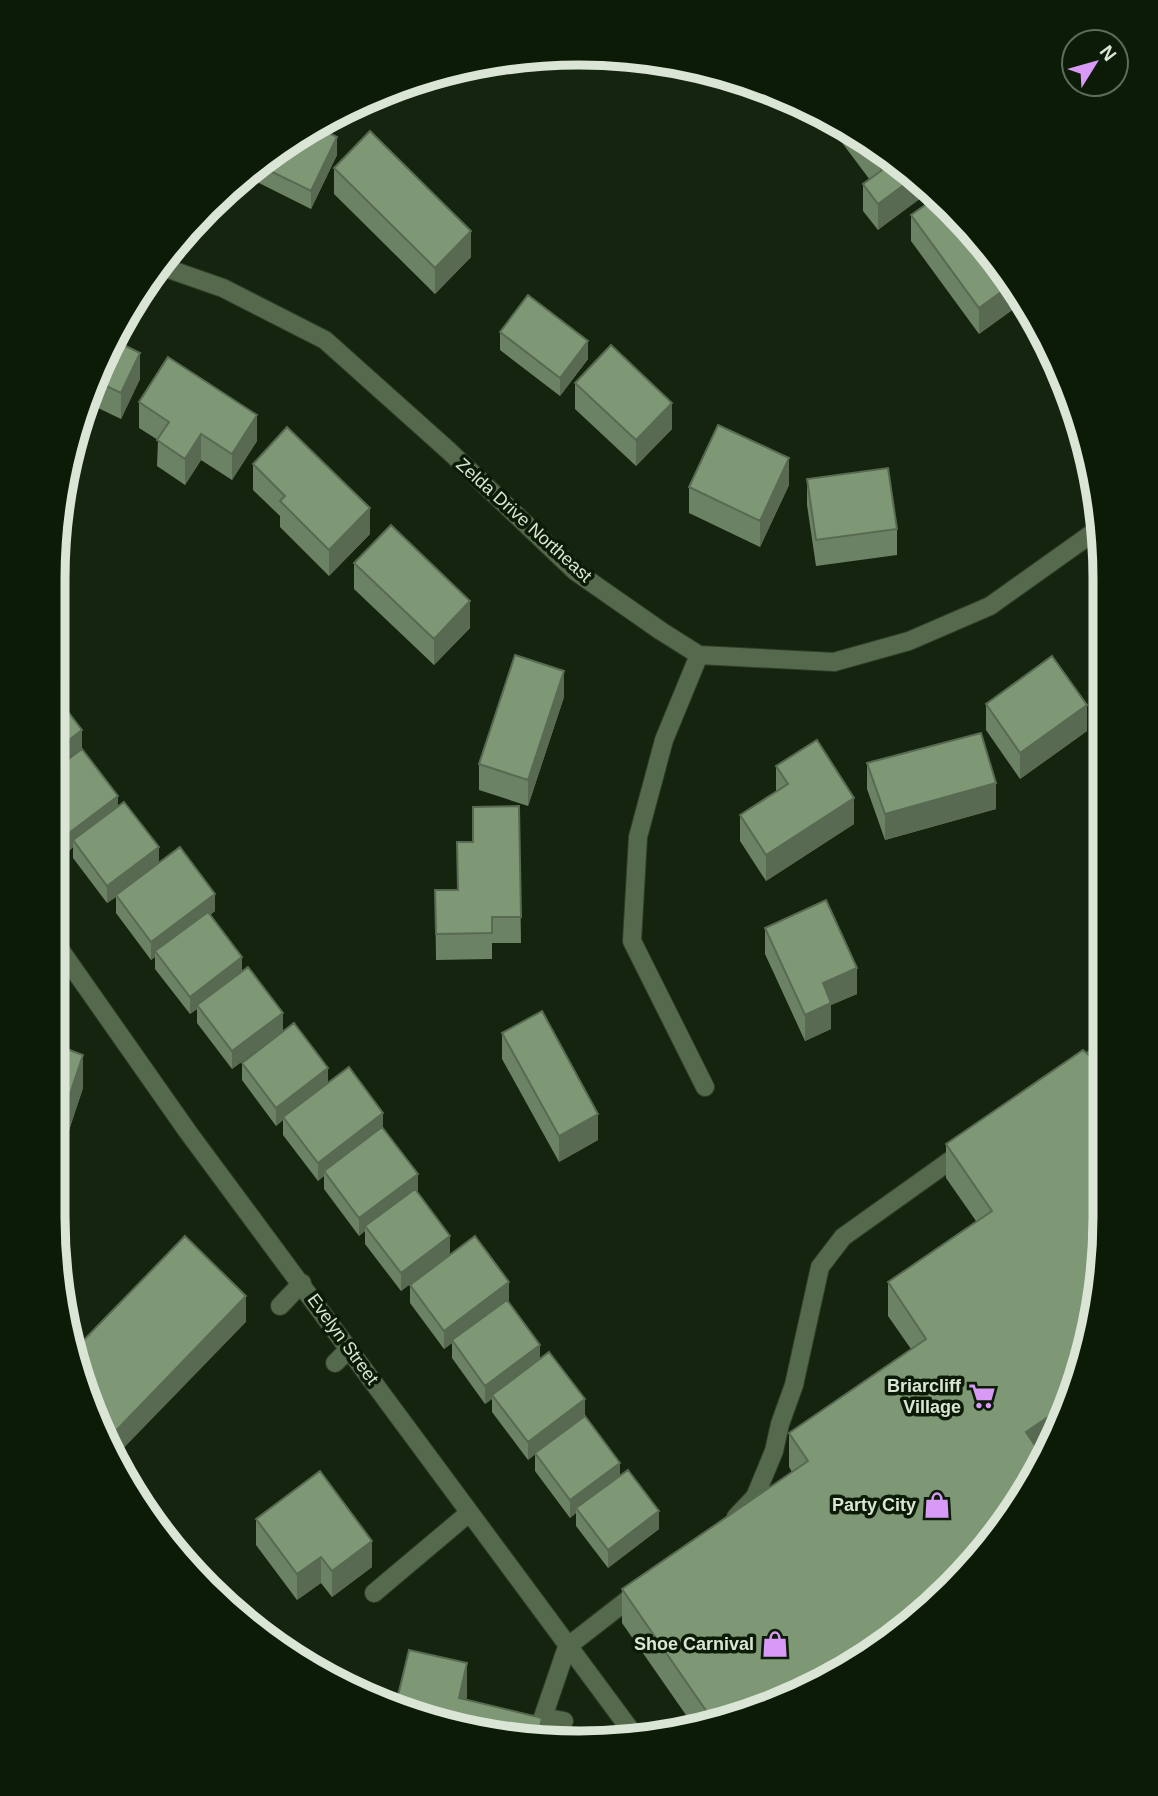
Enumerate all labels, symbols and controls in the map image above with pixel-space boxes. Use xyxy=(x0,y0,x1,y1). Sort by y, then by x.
north arrow xyxy=(1060,28,1130,98)
text: N xyxy=(1096,41,1121,65)
street label: Zelda Drive Northeast xyxy=(452,454,596,586)
street label: Evelyn Street xyxy=(303,1290,383,1388)
place label: Briarcliff Village xyxy=(887,1376,962,1417)
supermarket icon: Briarcliff Village xyxy=(967,1381,997,1411)
shop icon: Party City xyxy=(922,1490,952,1520)
place label: Party City xyxy=(832,1495,916,1515)
shop icon: Shoe Carnival xyxy=(760,1629,790,1659)
place label: Shoe Carnival xyxy=(634,1634,754,1654)

